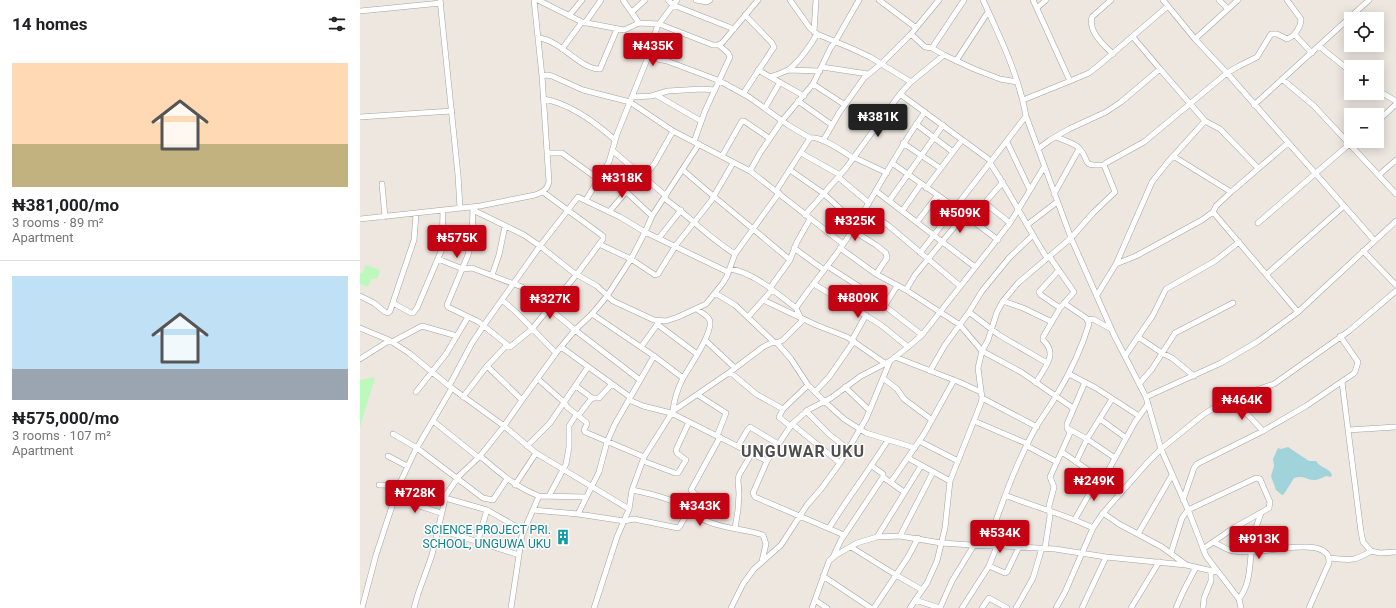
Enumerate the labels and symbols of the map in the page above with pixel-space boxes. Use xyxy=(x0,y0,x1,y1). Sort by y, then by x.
pin: ₦435K xyxy=(625,33,681,67)
pin: ₦381K xyxy=(850,104,906,138)
pin: ₦318K xyxy=(594,165,650,199)
pin: ₦509K xyxy=(932,200,988,234)
pin: ₦325K xyxy=(827,208,883,242)
pin: ₦575K xyxy=(429,225,485,259)
pin: ₦809K xyxy=(830,285,886,319)
pin: ₦327K xyxy=(522,286,578,320)
pin: ₦464K xyxy=(1214,387,1270,421)
district label: UNGUWAR UKU xyxy=(741,442,865,461)
pin: ₦249K xyxy=(1066,468,1122,502)
pin: ₦728K xyxy=(387,480,443,514)
pin: ₦343K xyxy=(672,493,728,527)
pin: ₦534K xyxy=(972,520,1028,554)
place label: SCIENCE PROJECT PRI. SCHOOL, UNGUWA UKU xyxy=(423,523,551,551)
pin: ₦913K xyxy=(1231,526,1287,560)
building icon: SCIENCE PROJECT PRI. SCHOOL, UNGUWA UKU xyxy=(554,528,572,546)

